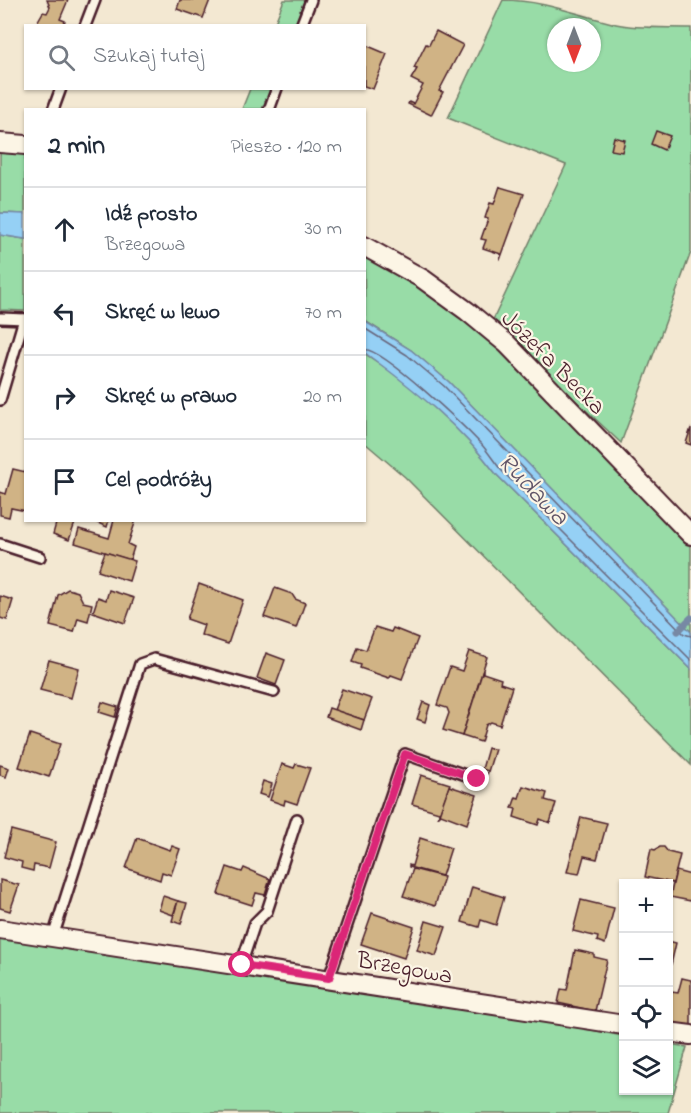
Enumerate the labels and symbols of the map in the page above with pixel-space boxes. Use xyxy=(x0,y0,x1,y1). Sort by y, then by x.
north arrow xyxy=(547,18,601,72)
street label: Józefa Becka xyxy=(492,303,613,424)
water label: Rudawa xyxy=(487,445,577,536)
route end xyxy=(463,765,489,791)
street label: Brzegowa xyxy=(353,944,455,995)
route start xyxy=(228,951,254,977)

